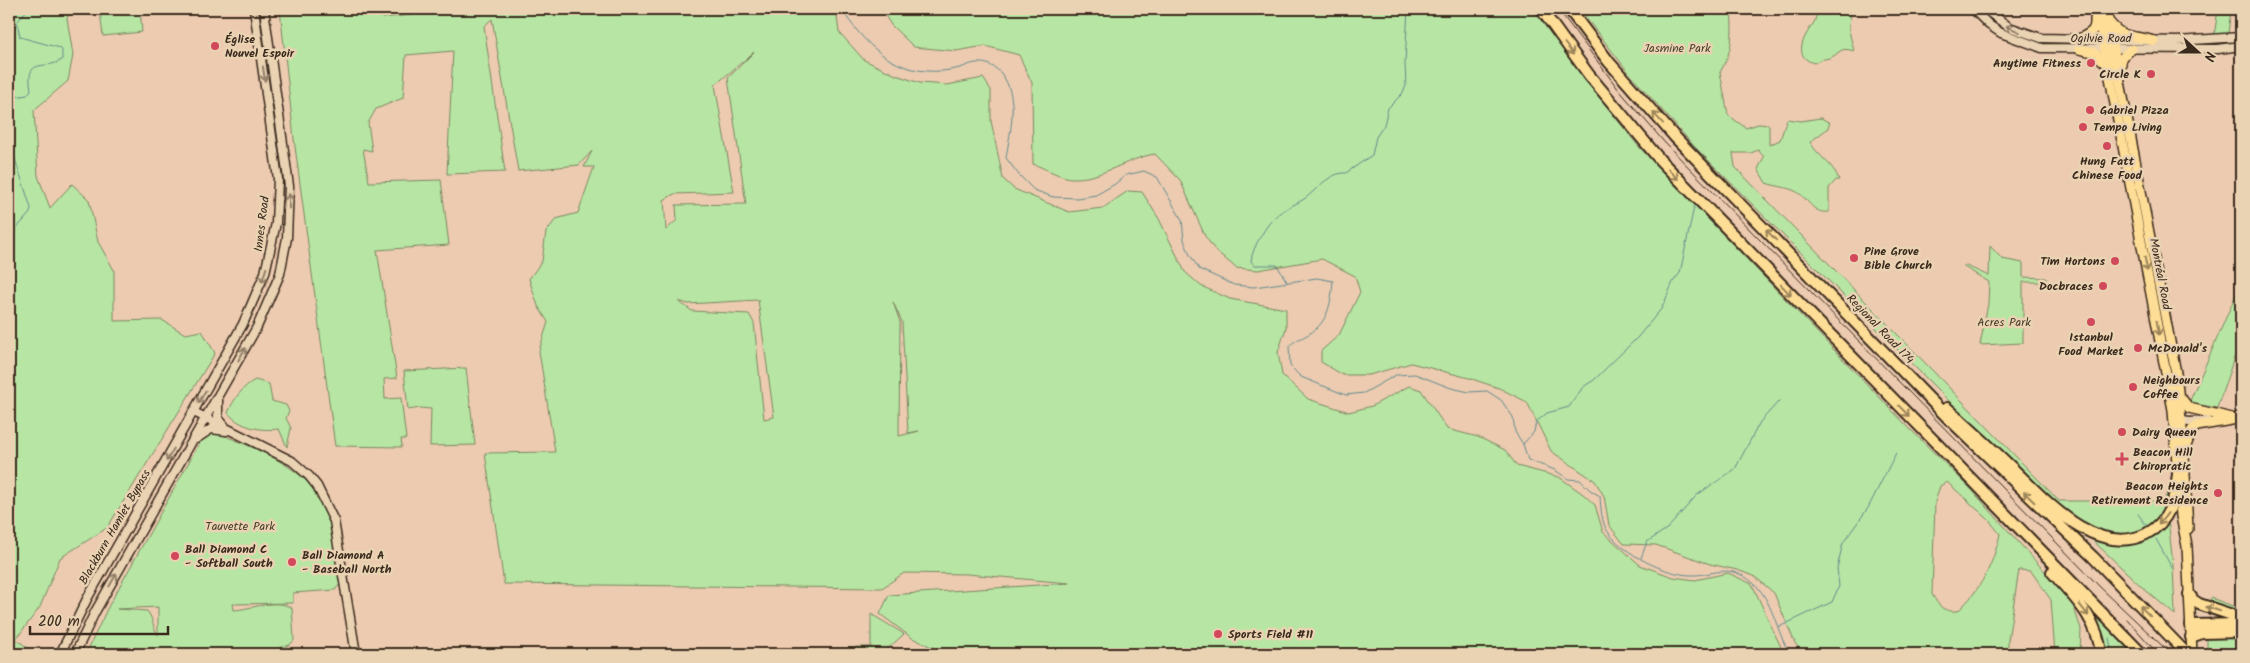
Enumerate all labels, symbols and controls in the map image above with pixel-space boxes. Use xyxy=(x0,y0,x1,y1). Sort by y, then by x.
one-way arrow xyxy=(2006,24,2021,33)
north arrow xyxy=(2172,28,2222,78)
street label: Ogilvie Road xyxy=(2070,29,2133,48)
place label: Église Nouvel Espoir xyxy=(225,30,295,63)
park label: Jasmine Park xyxy=(1643,39,1711,58)
marker: Église Nouvel Espoir xyxy=(209,40,221,52)
one-way arrow xyxy=(1564,42,1575,55)
text: N xyxy=(2197,48,2221,65)
place label: Anytime Fitness xyxy=(1993,54,2081,73)
marker: Anytime Fitness xyxy=(2085,57,2097,69)
place label: Circle K xyxy=(2099,65,2141,84)
one-way arrow xyxy=(259,66,269,82)
marker: Circle K xyxy=(2145,68,2157,80)
place label: Gabriel Pizza xyxy=(2100,101,2169,120)
marker: Gabriel Pizza xyxy=(2084,104,2096,116)
one-way arrow xyxy=(1652,111,1664,124)
place label: Tempo Living xyxy=(2093,118,2162,137)
marker: Tempo Living xyxy=(2077,121,2089,133)
marker: Hung Fatt Chinese Food xyxy=(2101,140,2113,152)
place label: Hung Fatt Chinese Food xyxy=(2072,152,2142,185)
one-way arrow xyxy=(1667,168,1679,180)
street label: Innes Road xyxy=(249,194,275,253)
one-way arrow xyxy=(284,194,294,210)
one-way arrow xyxy=(1765,229,1777,241)
street label: Montréal Road xyxy=(2144,237,2176,312)
place label: Pine Grove Bible Church xyxy=(1864,242,1932,275)
marker: Pine Grove Bible Church xyxy=(1848,252,1860,264)
place label: Tim Hortons xyxy=(2040,252,2105,271)
marker: Tim Hortons xyxy=(2109,255,2121,267)
one-way arrow xyxy=(2141,256,2151,272)
one-way arrow xyxy=(259,267,268,282)
place label: Docbraces xyxy=(2039,277,2093,296)
marker: Docbraces xyxy=(2097,280,2109,292)
one-way arrow xyxy=(1780,284,1793,296)
street label: Regional Road 174 xyxy=(1842,290,1919,369)
park label: Acres Park xyxy=(1977,313,2031,332)
marker: Istanbul Food Market xyxy=(2085,316,2097,328)
one-way arrow xyxy=(2154,320,2163,336)
place label: Istanbul Food Market xyxy=(2058,328,2124,361)
place label: McDonald's xyxy=(2148,339,2207,358)
marker: McDonald's xyxy=(2132,342,2144,354)
one-way arrow xyxy=(237,347,247,362)
place label: Neighbours Coffee xyxy=(2143,371,2201,404)
marker: Neighbours Coffee xyxy=(2127,381,2139,393)
one-way arrow xyxy=(197,389,206,404)
one-way arrow xyxy=(1898,405,1910,418)
place label: Dairy Queen xyxy=(2132,423,2197,442)
marker: Dairy Queen xyxy=(2116,426,2128,438)
place label: Beacon Hill Chiropratic xyxy=(2133,443,2193,476)
one-way arrow xyxy=(164,447,174,461)
marker: Beacon Hill Chiropratic xyxy=(2115,452,2129,466)
street label: Blackburn Hamlet Bypass xyxy=(74,466,156,588)
place label: Beacon Heights Retirement Residence xyxy=(2091,477,2208,510)
marker: Beacon Heights Retirement Residence xyxy=(2212,487,2224,499)
one-way arrow xyxy=(2023,491,2036,503)
one-way arrow xyxy=(2158,512,2168,526)
park label: Tauvette Park xyxy=(205,517,275,536)
place label: Ball Diamond C - Softball South xyxy=(185,540,273,573)
place label: Ball Diamond A - Baseball North xyxy=(302,546,392,579)
marker: Ball Diamond C - Softball South xyxy=(169,550,181,562)
marker: Ball Diamond A - Baseball North xyxy=(286,556,298,568)
one-way arrow xyxy=(109,573,118,588)
scale bar xyxy=(30,603,168,635)
one-way arrow xyxy=(2079,603,2089,617)
one-way arrow xyxy=(2205,604,2221,614)
one-way arrow xyxy=(2139,605,2151,617)
text: 200 m xyxy=(38,610,80,634)
place label: Sports Field #11 xyxy=(1228,625,1313,644)
marker: Sports Field #11 xyxy=(1212,628,1224,640)

